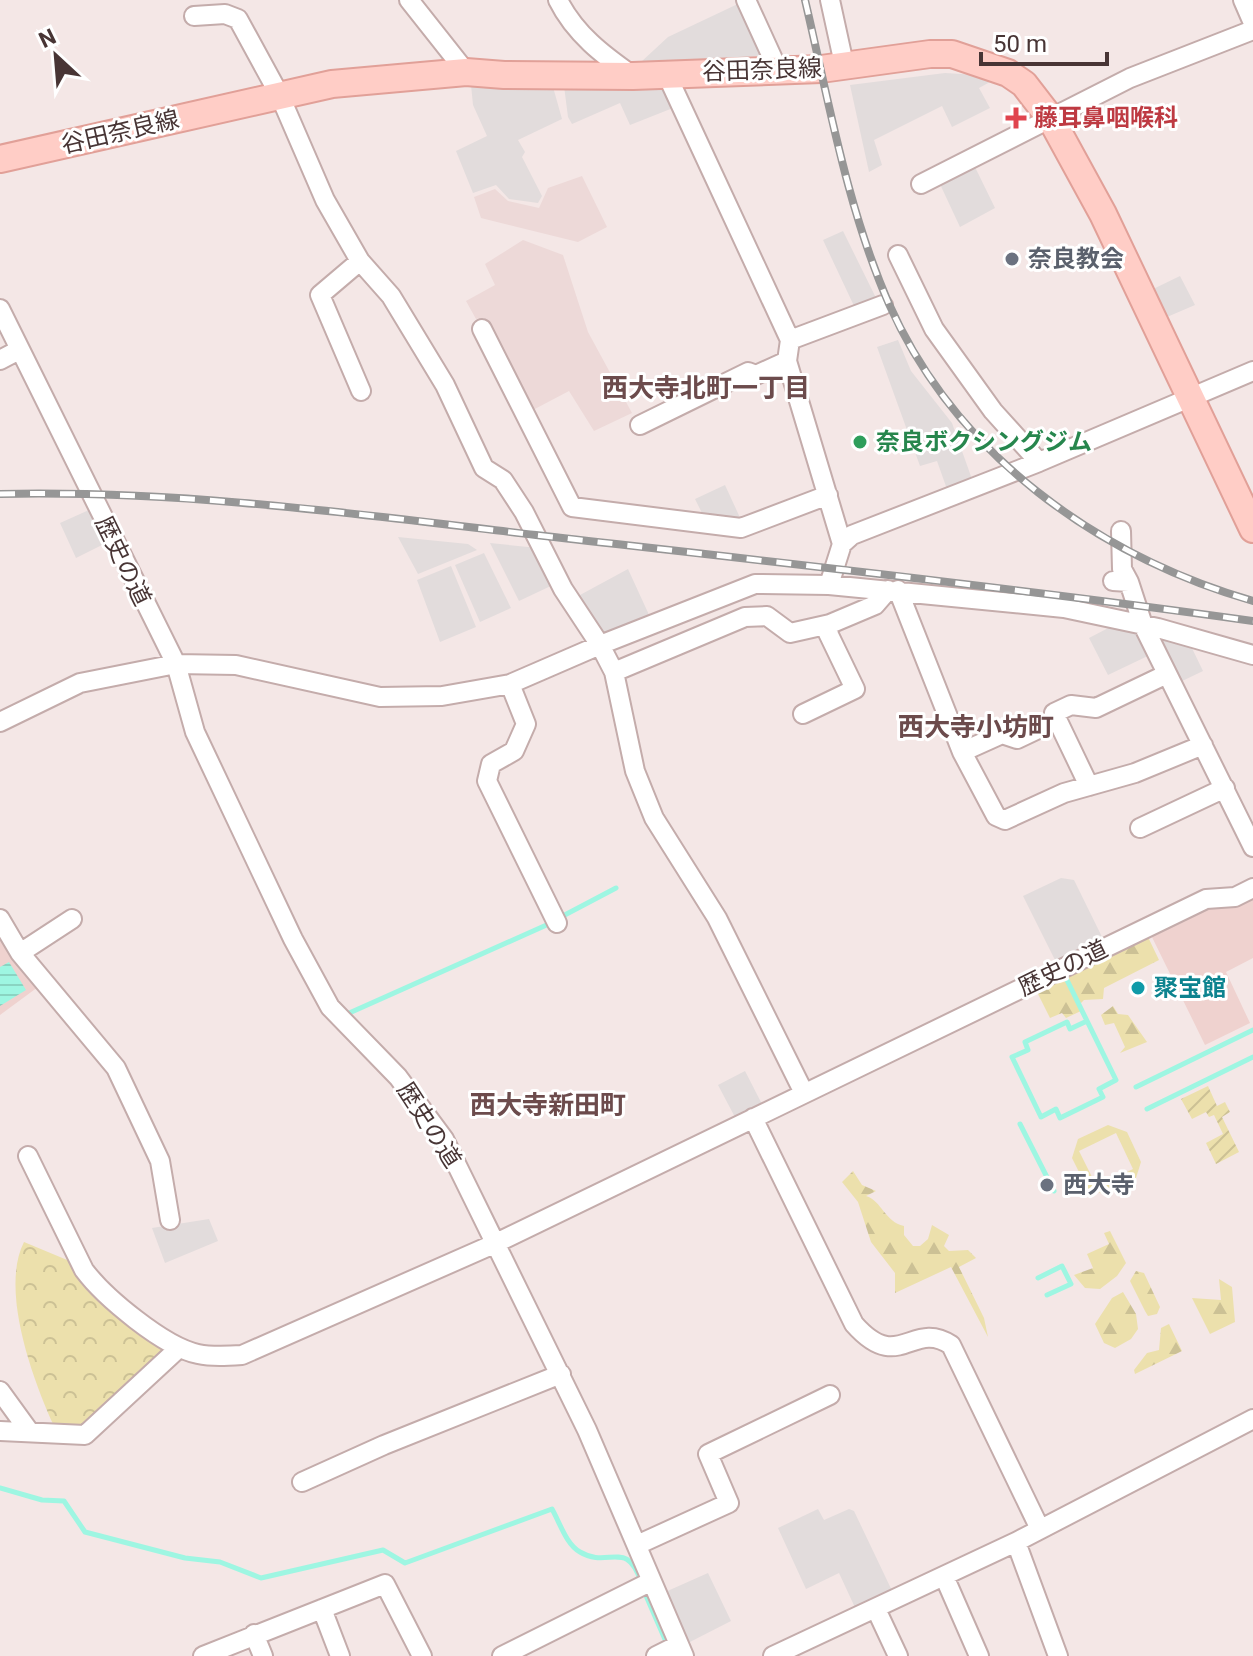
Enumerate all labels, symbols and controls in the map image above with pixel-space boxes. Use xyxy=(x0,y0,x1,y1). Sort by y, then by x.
north arrow xyxy=(16,16,96,96)
scale bar xyxy=(981,16,1107,66)
text: N xyxy=(35,24,60,53)
text: 50 m xyxy=(993,30,1047,58)
street label: 谷田奈良線 xyxy=(702,54,822,86)
place label: 藤耳鼻咽喉科 xyxy=(1034,104,1178,132)
street label: 谷田奈良線 xyxy=(58,105,182,159)
marker: 藤耳鼻咽喉科 xyxy=(1005,107,1027,129)
place label: 奈良教会 xyxy=(1028,245,1124,273)
marker: 奈良教会 xyxy=(1003,250,1021,268)
district label: 西大寺北町一丁目 xyxy=(602,373,810,403)
place label: 奈良ボクシングジム xyxy=(876,428,1092,456)
marker: 奈良ボクシングジム xyxy=(851,433,869,451)
street label: 歴史の道 xyxy=(89,512,157,610)
district label: 西大寺小坊町 xyxy=(898,712,1054,742)
street label: 歴史の道 xyxy=(1014,934,1112,1002)
place label: 聚宝館 xyxy=(1154,974,1226,1002)
marker: 聚宝館 xyxy=(1129,979,1147,997)
street label: 歴史の道 xyxy=(391,1077,467,1173)
district label: 西大寺新田町 xyxy=(470,1090,626,1120)
place label: 西大寺 xyxy=(1063,1171,1135,1199)
marker: 西大寺 xyxy=(1038,1176,1056,1194)

